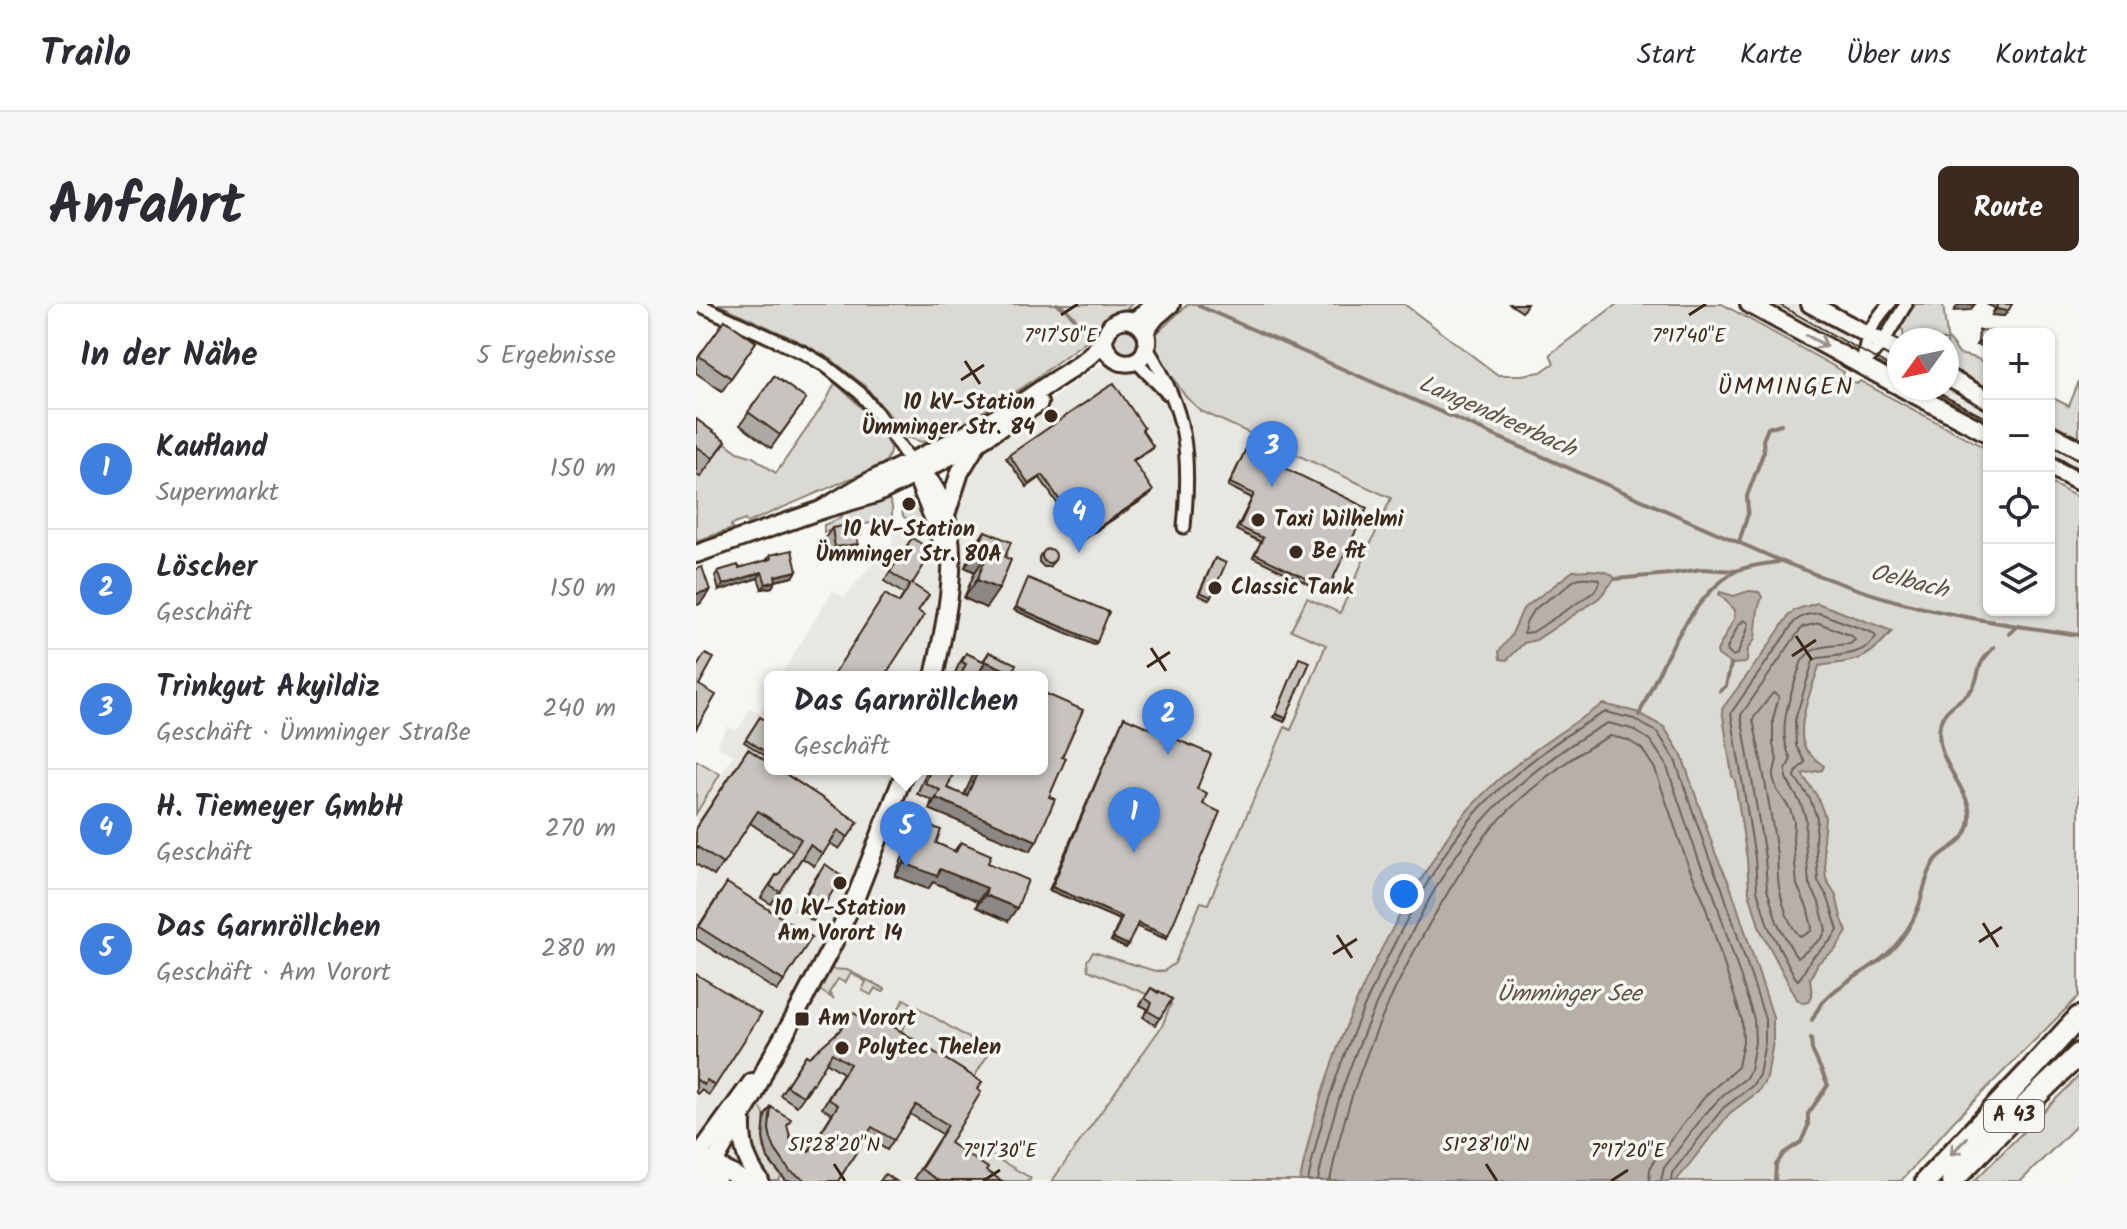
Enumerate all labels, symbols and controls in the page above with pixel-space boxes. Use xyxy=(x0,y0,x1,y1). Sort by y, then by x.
text: Trailo xyxy=(40,25,131,85)
text: Start xyxy=(1637,33,1696,78)
text: Karte xyxy=(1740,33,1802,78)
text: Über uns xyxy=(1846,33,1951,78)
text: Kontakt xyxy=(1995,33,2087,78)
text: Anfahrt xyxy=(48,163,244,253)
button: Route xyxy=(1938,166,2079,251)
text: 7°17'50"E xyxy=(1024,321,1099,353)
text: 7°17'40"E xyxy=(1652,321,1727,353)
north arrow xyxy=(1887,328,1959,400)
map controls xyxy=(1983,328,2055,616)
button: + xyxy=(1983,328,2055,400)
text: In der Nähe xyxy=(80,329,258,383)
one-way arrow xyxy=(1804,334,1828,349)
text: 5 Ergebnisse xyxy=(476,335,616,377)
water label: Langendreerbach xyxy=(1412,365,1584,470)
district label: ÜMMINGEN xyxy=(1718,368,1854,407)
place label: 10 kV-Station Ümminger Str. 84 xyxy=(862,386,1035,446)
button: − xyxy=(1983,400,2055,472)
marker: 10 kV-Station Ümminger Str. 84 xyxy=(1042,407,1060,425)
pin: 3 xyxy=(1246,421,1298,487)
text: Kaufland xyxy=(156,424,267,472)
text: 1 xyxy=(102,448,110,490)
text: 150 m xyxy=(550,448,616,490)
text: Supermarkt xyxy=(156,472,279,514)
button: locate xyxy=(1983,472,2055,544)
pin: 4 xyxy=(1053,487,1105,553)
marker: 10 kV-Station Ümminger Str. 80A xyxy=(900,495,918,513)
place label: Taxi Wilhelmi xyxy=(1274,503,1405,538)
marker: Taxi Wilhelmi xyxy=(1249,511,1267,529)
place label: 10 kV-Station Ümminger Str. 80A xyxy=(816,513,1002,573)
place label: Be fit xyxy=(1312,535,1367,570)
marker: Be fit xyxy=(1287,543,1305,561)
text: Löscher xyxy=(156,544,257,592)
button: layers xyxy=(1983,544,2055,616)
water label: Oelbach xyxy=(1866,554,1954,611)
text: 2 xyxy=(98,568,114,610)
text: 150 m xyxy=(550,568,616,610)
place label: Classic Tank xyxy=(1231,571,1355,606)
marker: Classic Tank xyxy=(1206,579,1224,597)
text: Geschäft xyxy=(156,592,252,634)
text: Trinkgut Akyildiz xyxy=(156,664,380,712)
popup xyxy=(764,671,1048,775)
text: Das Garnröllchen xyxy=(794,678,1018,726)
text: 3 xyxy=(99,688,113,730)
text: 240 m xyxy=(542,688,616,730)
pin: 2 xyxy=(1142,689,1194,755)
text: Geschäft · Ümminger Straße xyxy=(156,712,471,754)
text: Geschäft xyxy=(794,726,890,768)
text: H. Tiemeyer GmbH xyxy=(156,784,404,832)
pin: 1 xyxy=(1108,787,1160,853)
pin: 5 xyxy=(880,801,932,867)
text: 4 xyxy=(99,808,113,850)
text: 270 m xyxy=(545,808,616,850)
text: Geschäft xyxy=(156,832,252,874)
marker: 10 kV-Station Am Vorort 14 xyxy=(831,874,849,892)
your location xyxy=(1384,874,1424,914)
place label: 10 kV-Station Am Vorort 14 xyxy=(774,892,906,952)
text: Das Garnröllchen xyxy=(156,904,381,952)
text: 5 xyxy=(99,928,113,970)
text: 280 m xyxy=(541,928,616,970)
text: Geschäft · Am Vorort xyxy=(156,952,391,994)
water label: Ümminger See xyxy=(1496,975,1644,1014)
place label: Am Vorort xyxy=(818,1002,917,1037)
marker: Am Vorort xyxy=(793,1010,811,1028)
place label: Polytec Thelen xyxy=(858,1031,1001,1066)
marker: Polytec Thelen xyxy=(833,1039,851,1057)
road number: A 43 xyxy=(1984,1100,2044,1132)
text: 51°28'20"N xyxy=(788,1130,880,1162)
text: 51°28'10"N xyxy=(1443,1130,1529,1162)
text: 7°17'30"E xyxy=(963,1136,1038,1168)
text: 7°17'20"E xyxy=(1591,1136,1666,1168)
one-way arrow xyxy=(1950,1136,1968,1156)

